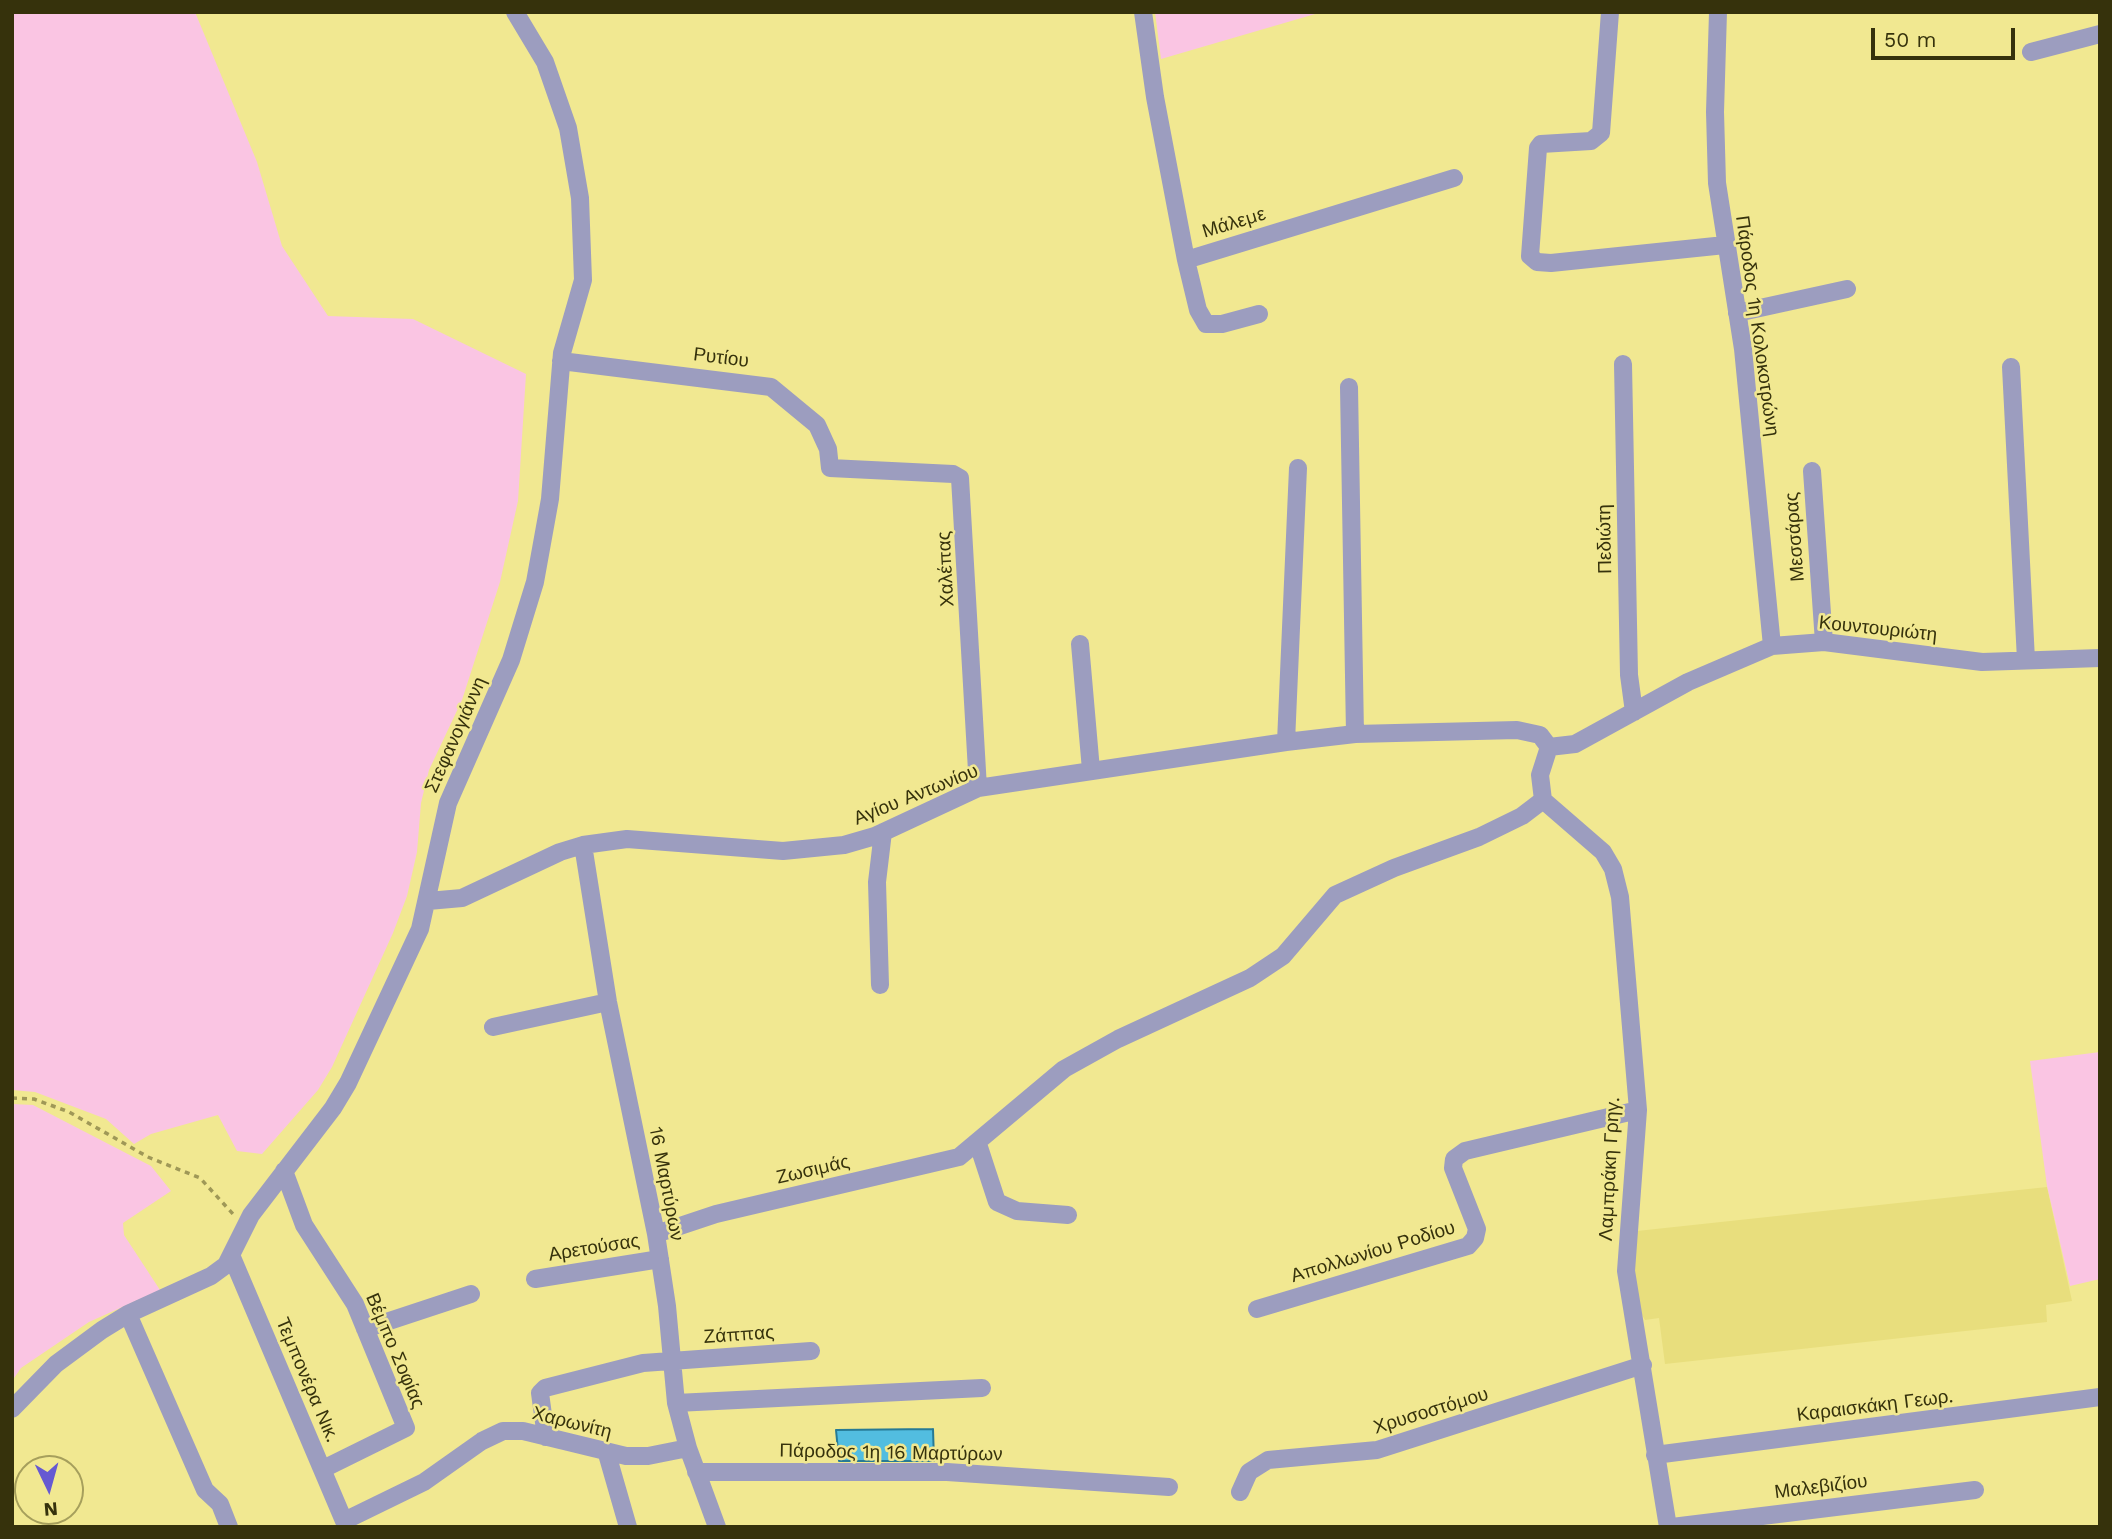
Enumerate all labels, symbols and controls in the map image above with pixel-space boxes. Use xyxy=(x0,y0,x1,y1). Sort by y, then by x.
scale bar xyxy=(1874,14,2018,58)
text: 50 m xyxy=(1884,27,1936,52)
street label: Μάλεμε xyxy=(1200,203,1268,243)
street label: Πάροδος 1η Κολοκοτρώνη xyxy=(1730,214,1784,438)
street label: Ρυτίου xyxy=(692,343,750,373)
street label: Μεσσάρας xyxy=(1780,491,1810,583)
street label: Πεδιώτη xyxy=(1593,504,1617,574)
street label: Χαλέπας xyxy=(933,531,959,607)
street label: Κουντουριώτη xyxy=(1818,611,1938,647)
street label: Στεφανογιάννη xyxy=(420,674,492,796)
street label: Αγίου Αντωνίου xyxy=(851,760,981,830)
street label: Λαμπράκη Γρηγ. xyxy=(1595,1096,1625,1242)
street label: 16 Μαρτύρων xyxy=(644,1125,688,1243)
street label: Ζωσιμάς xyxy=(774,1151,852,1189)
street label: Απολλωνίου Ροδίου xyxy=(1288,1216,1458,1288)
street label: Αρετούσας xyxy=(547,1230,641,1266)
street label: Βέμπο Σοφίας xyxy=(360,1290,430,1412)
street label: Τεμπονέρα Νικ. xyxy=(271,1314,343,1446)
street label: Ζάππας xyxy=(703,1321,775,1349)
street label: Χρυσοστόμου xyxy=(1371,1383,1491,1439)
street label: Καραισκάκη Γεωρ. xyxy=(1795,1385,1955,1427)
street label: Χαρωνίτη xyxy=(530,1402,614,1444)
street label: Πάροδος 1η 16 Μαρτύρων xyxy=(779,1440,1003,1466)
north arrow xyxy=(14,1455,84,1525)
street label: Μαλεβιζίου xyxy=(1773,1470,1869,1504)
text: N xyxy=(43,1497,59,1521)

